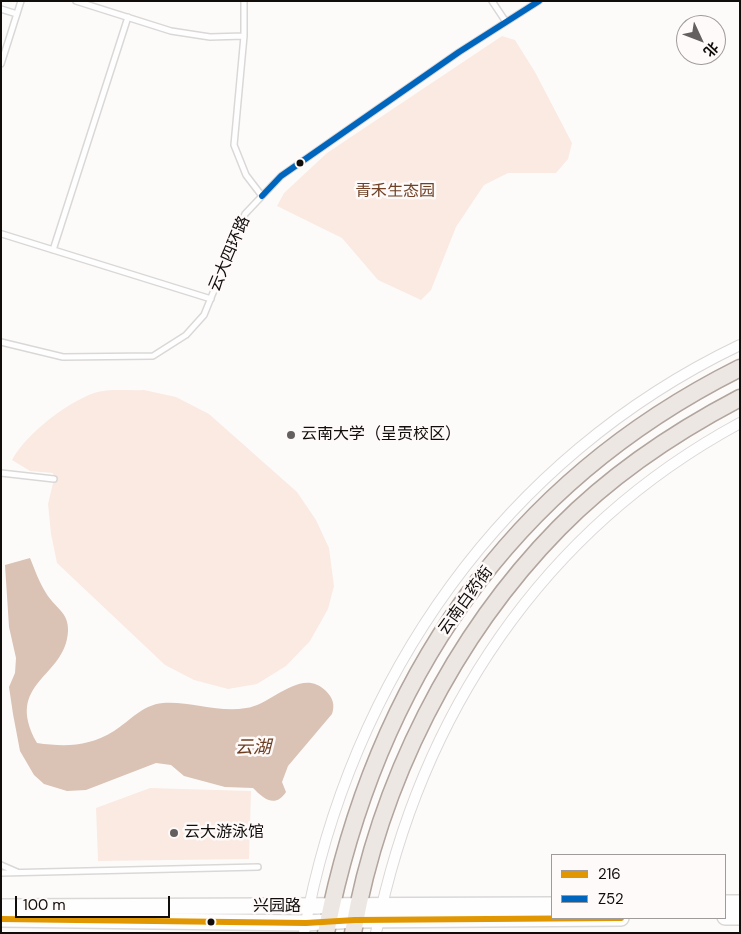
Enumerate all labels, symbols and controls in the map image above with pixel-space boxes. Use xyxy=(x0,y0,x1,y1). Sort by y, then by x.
north arrow xyxy=(676,15,726,65)
text: 北 xyxy=(700,38,723,61)
unlabelled marker xyxy=(295,158,305,168)
park label: 青禾生态园 xyxy=(355,182,435,202)
street label: 云大四环路 xyxy=(206,213,254,295)
place label: 云南大学（呈贡校区） xyxy=(301,425,461,445)
marker: 云南大学（呈贡校区） xyxy=(285,429,297,441)
street label: 云南白药街 xyxy=(435,563,497,639)
water label: 云湖 xyxy=(235,737,271,759)
place label: 云大游泳馆 xyxy=(184,823,264,843)
marker: 云大游泳馆 xyxy=(168,827,180,839)
legend xyxy=(551,854,726,919)
text: 216 xyxy=(598,864,621,884)
scale bar xyxy=(18,886,172,918)
text: Z52 xyxy=(598,889,624,909)
text: 100 m xyxy=(23,895,66,915)
street label: 兴园路 xyxy=(253,897,301,917)
unlabelled marker xyxy=(206,917,216,927)

